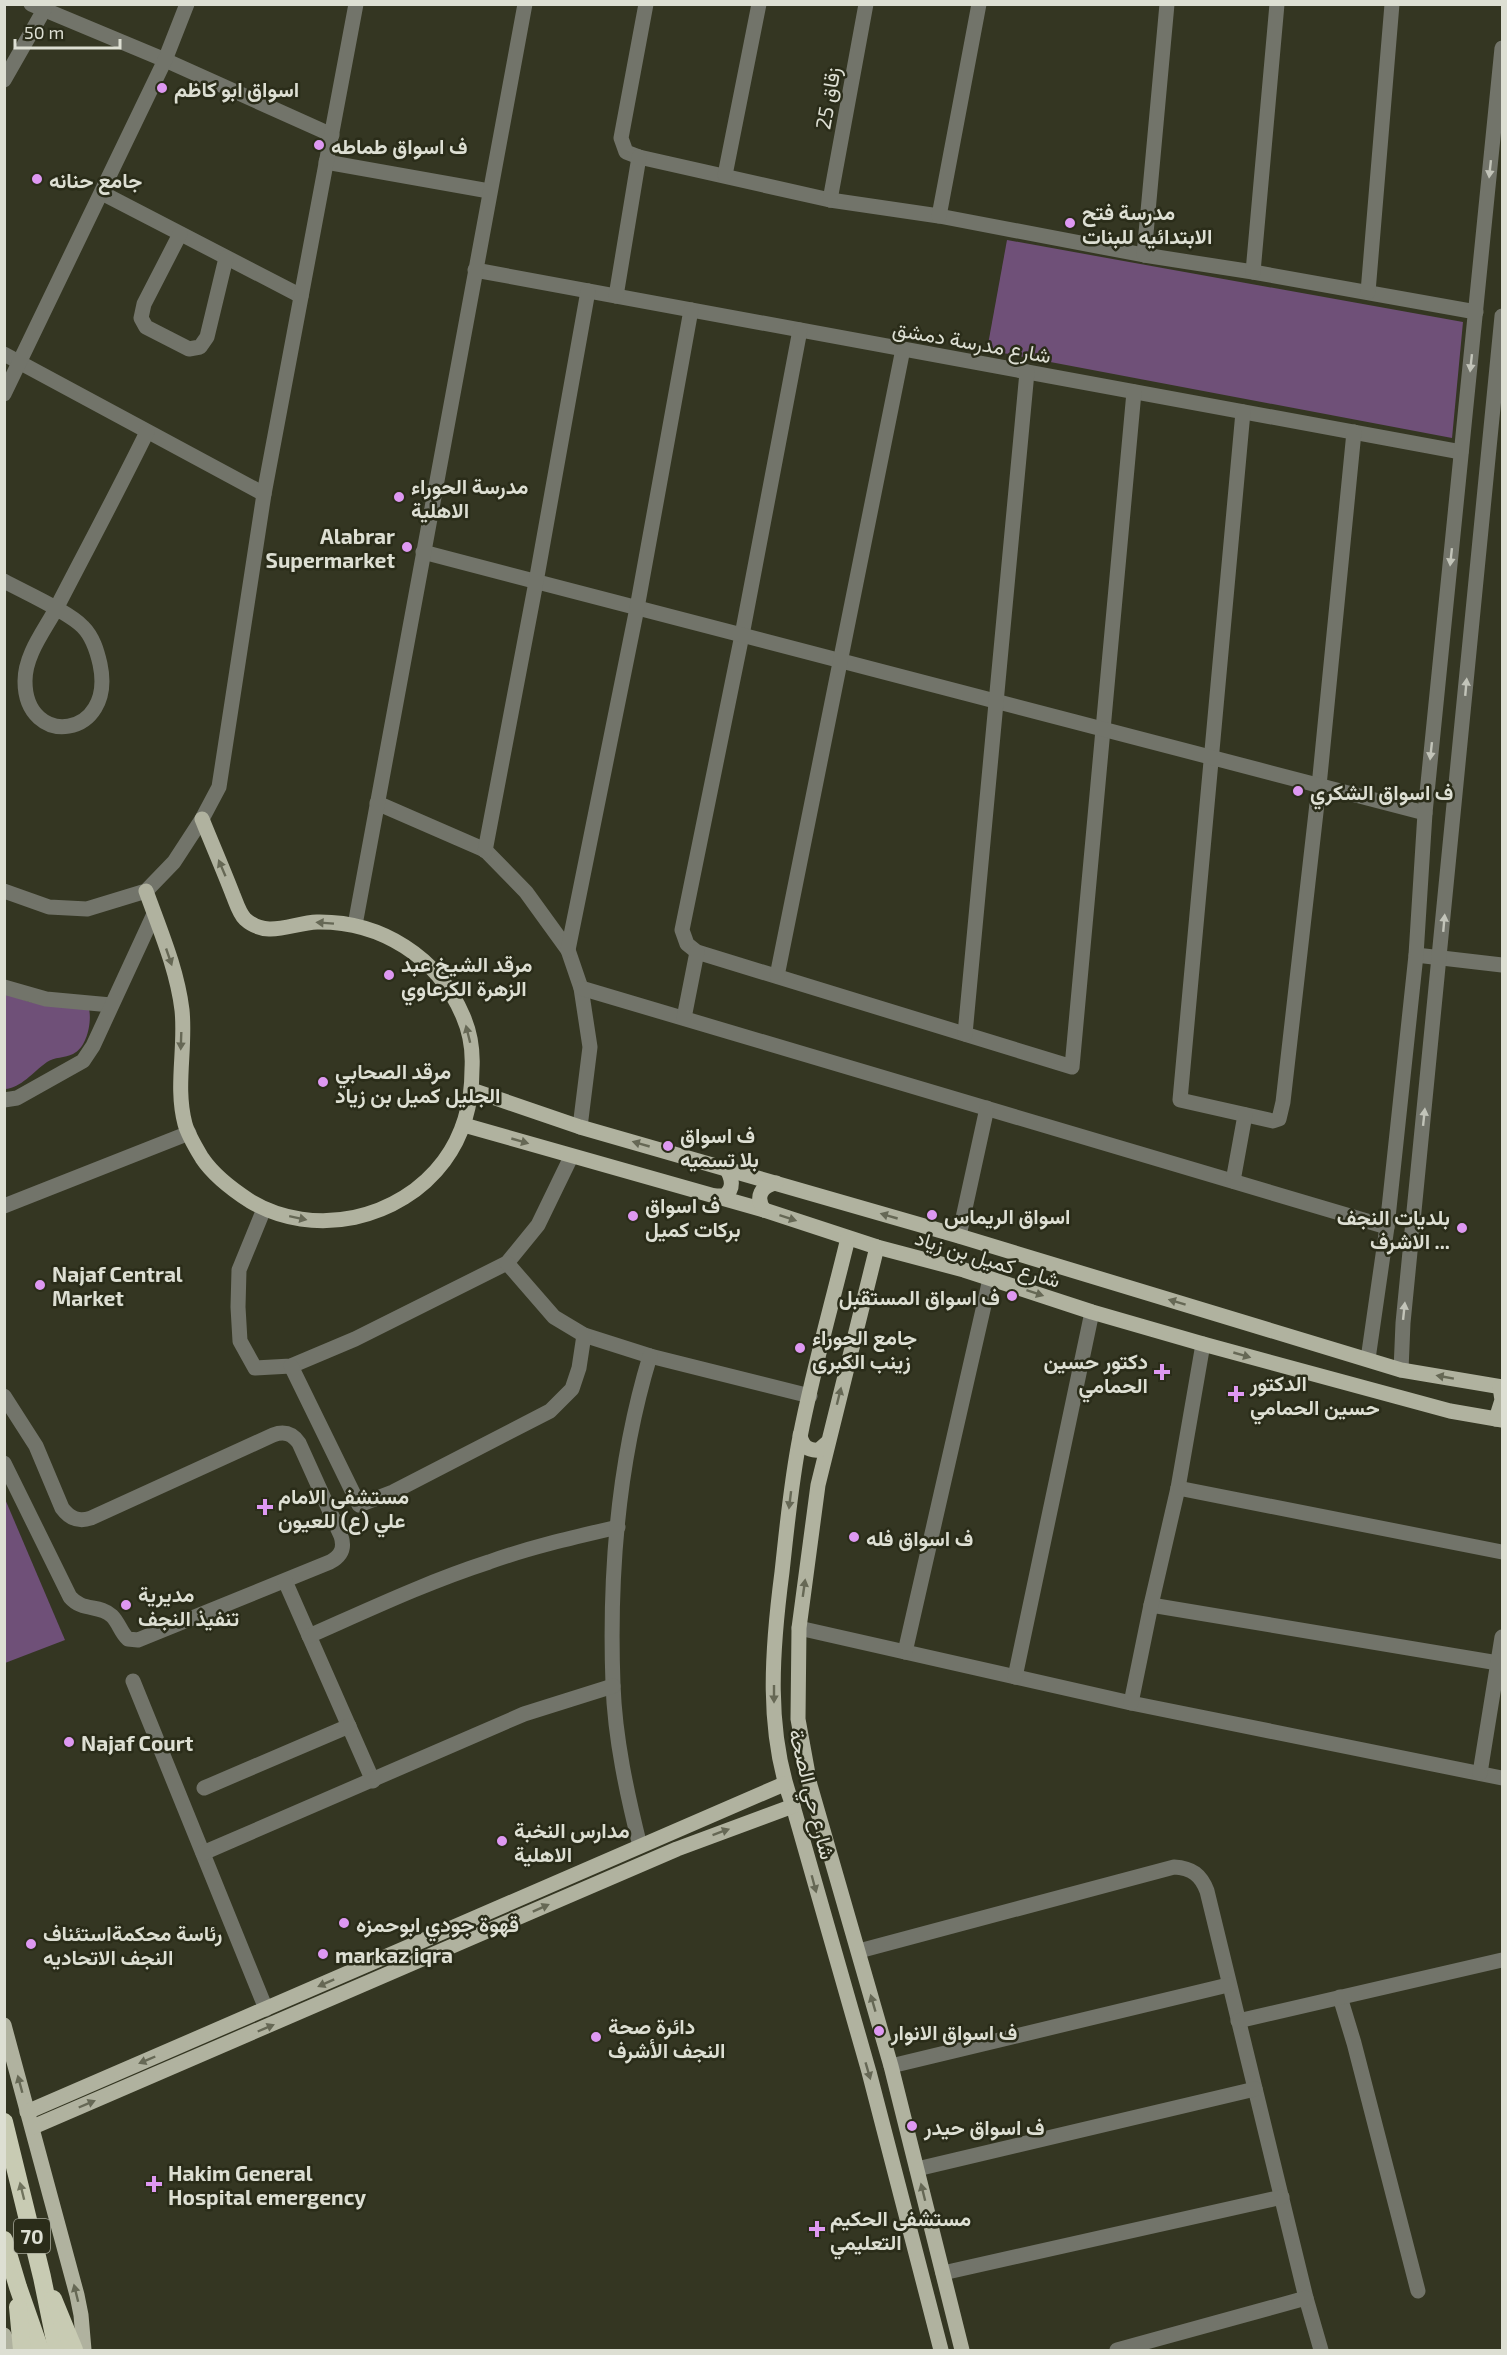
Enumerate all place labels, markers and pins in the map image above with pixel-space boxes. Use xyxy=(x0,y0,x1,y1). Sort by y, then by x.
place label: اسواق ابو كاظم xyxy=(174,76,299,104)
marker: اسواق ابو كاظم xyxy=(155,81,169,95)
place label: ف اسواق طماطه xyxy=(331,133,468,160)
marker: ف اسواق طماطه xyxy=(312,138,326,152)
place label: جامع حنانه xyxy=(49,167,142,195)
marker: جامع حنانه xyxy=(30,172,44,186)
place label: مدرسة فتح الابتدائيه للبنات xyxy=(1082,199,1212,249)
marker: مدرسة فتح الابتدائيه للبنات xyxy=(1063,216,1077,230)
place label: مدرسة الحوراء الاهلية xyxy=(411,473,528,523)
marker: مدرسة الحوراء الاهلية xyxy=(392,490,406,504)
place label: Alabrar Supermarket xyxy=(266,523,395,572)
marker: Alabrar Supermarket xyxy=(400,540,414,554)
place label: ف اسواق الشكري xyxy=(1310,779,1453,810)
marker: ف اسواق الشكري xyxy=(1291,784,1305,798)
place label: مرقد الشيخ عبد الزهرة الكرعاوي xyxy=(401,951,532,1006)
marker: مرقد الشيخ عبد الزهرة الكرعاوي xyxy=(382,968,396,982)
place label: مرقد الصحابي الجليل كميل بن زياد xyxy=(335,1058,501,1109)
marker: مرقد الصحابي الجليل كميل بن زياد xyxy=(316,1075,330,1089)
place label: ف اسواق بلا تسميه xyxy=(680,1122,759,1172)
marker: ف اسواق بلا تسميه xyxy=(661,1139,675,1153)
place label: ف اسواق بركات كميل xyxy=(645,1192,741,1243)
place label: اسواق الريماس xyxy=(944,1203,1071,1230)
place label: بلديات النجف الاشرف ... xyxy=(1337,1204,1450,1255)
marker: اسواق الريماس xyxy=(925,1208,939,1222)
marker: ف اسواق بركات كميل xyxy=(626,1209,640,1223)
marker: بلديات النجف الاشرف ... xyxy=(1455,1221,1469,1235)
place label: Najaf Central Market xyxy=(52,1261,183,1310)
marker: Najaf Central Market xyxy=(33,1278,47,1292)
place label: ف اسواق المستقبل xyxy=(839,1284,1000,1311)
marker: ف اسواق المستقبل xyxy=(1005,1289,1019,1303)
place label: جامع الحوراء زينب الكبرى xyxy=(812,1324,917,1375)
marker: جامع الحوراء زينب الكبرى xyxy=(793,1341,807,1355)
place label: دكتور حسين الحمامي xyxy=(1043,1348,1148,1403)
marker: دكتور حسين الحمامي xyxy=(1153,1363,1171,1381)
place label: الدكتور حسين الحمامي xyxy=(1249,1370,1380,1425)
marker: الدكتور حسين الحمامي xyxy=(1227,1385,1245,1403)
place label: مستشفى الامام علي (ع) للعيون xyxy=(278,1483,409,1538)
marker: مستشفى الامام علي (ع) للعيون xyxy=(256,1498,274,1516)
place label: ف اسواق فله xyxy=(866,1525,973,1552)
marker: ف اسواق فله xyxy=(847,1530,861,1544)
place label: مديرية تنفيذ النجف xyxy=(138,1581,239,1631)
marker: مديرية تنفيذ النجف xyxy=(119,1598,133,1612)
place label: Najaf Court xyxy=(81,1730,194,1755)
marker: Najaf Court xyxy=(62,1735,76,1749)
place label: مدارس النخبة الاهلية xyxy=(514,1817,630,1867)
marker: مدارس النخبة الاهلية xyxy=(495,1834,509,1848)
place label: قهوة جودي ابوحمزه xyxy=(356,1911,519,1942)
marker: قهوة جودي ابوحمزه xyxy=(337,1916,351,1930)
place label: رئاسة محكمةاستئناف النجف الاتحاديه xyxy=(43,1920,222,1970)
marker: رئاسة محكمةاستئناف النجف الاتحاديه xyxy=(24,1937,38,1951)
place label: markaz iqra xyxy=(335,1942,453,1967)
marker: markaz iqra xyxy=(316,1947,330,1961)
place label: دائرة صحة النجف الأشرف xyxy=(608,2013,726,2064)
place label: ف اسواق الانوار xyxy=(890,2019,1017,2046)
marker: ف اسواق الانوار xyxy=(872,2024,886,2038)
marker: دائرة صحة النجف الأشرف xyxy=(589,2030,603,2044)
place label: ف اسواق حيدر xyxy=(923,2114,1045,2141)
marker: ف اسواق حيدر xyxy=(905,2119,919,2133)
place label: Hakim General Hospital emergency xyxy=(168,2160,366,2210)
marker: Hakim General Hospital emergency xyxy=(145,2175,163,2193)
place label: مستشفى الحكيم التعليمي xyxy=(830,2205,971,2260)
marker: مستشفى الحكيم التعليمي xyxy=(808,2220,826,2238)

